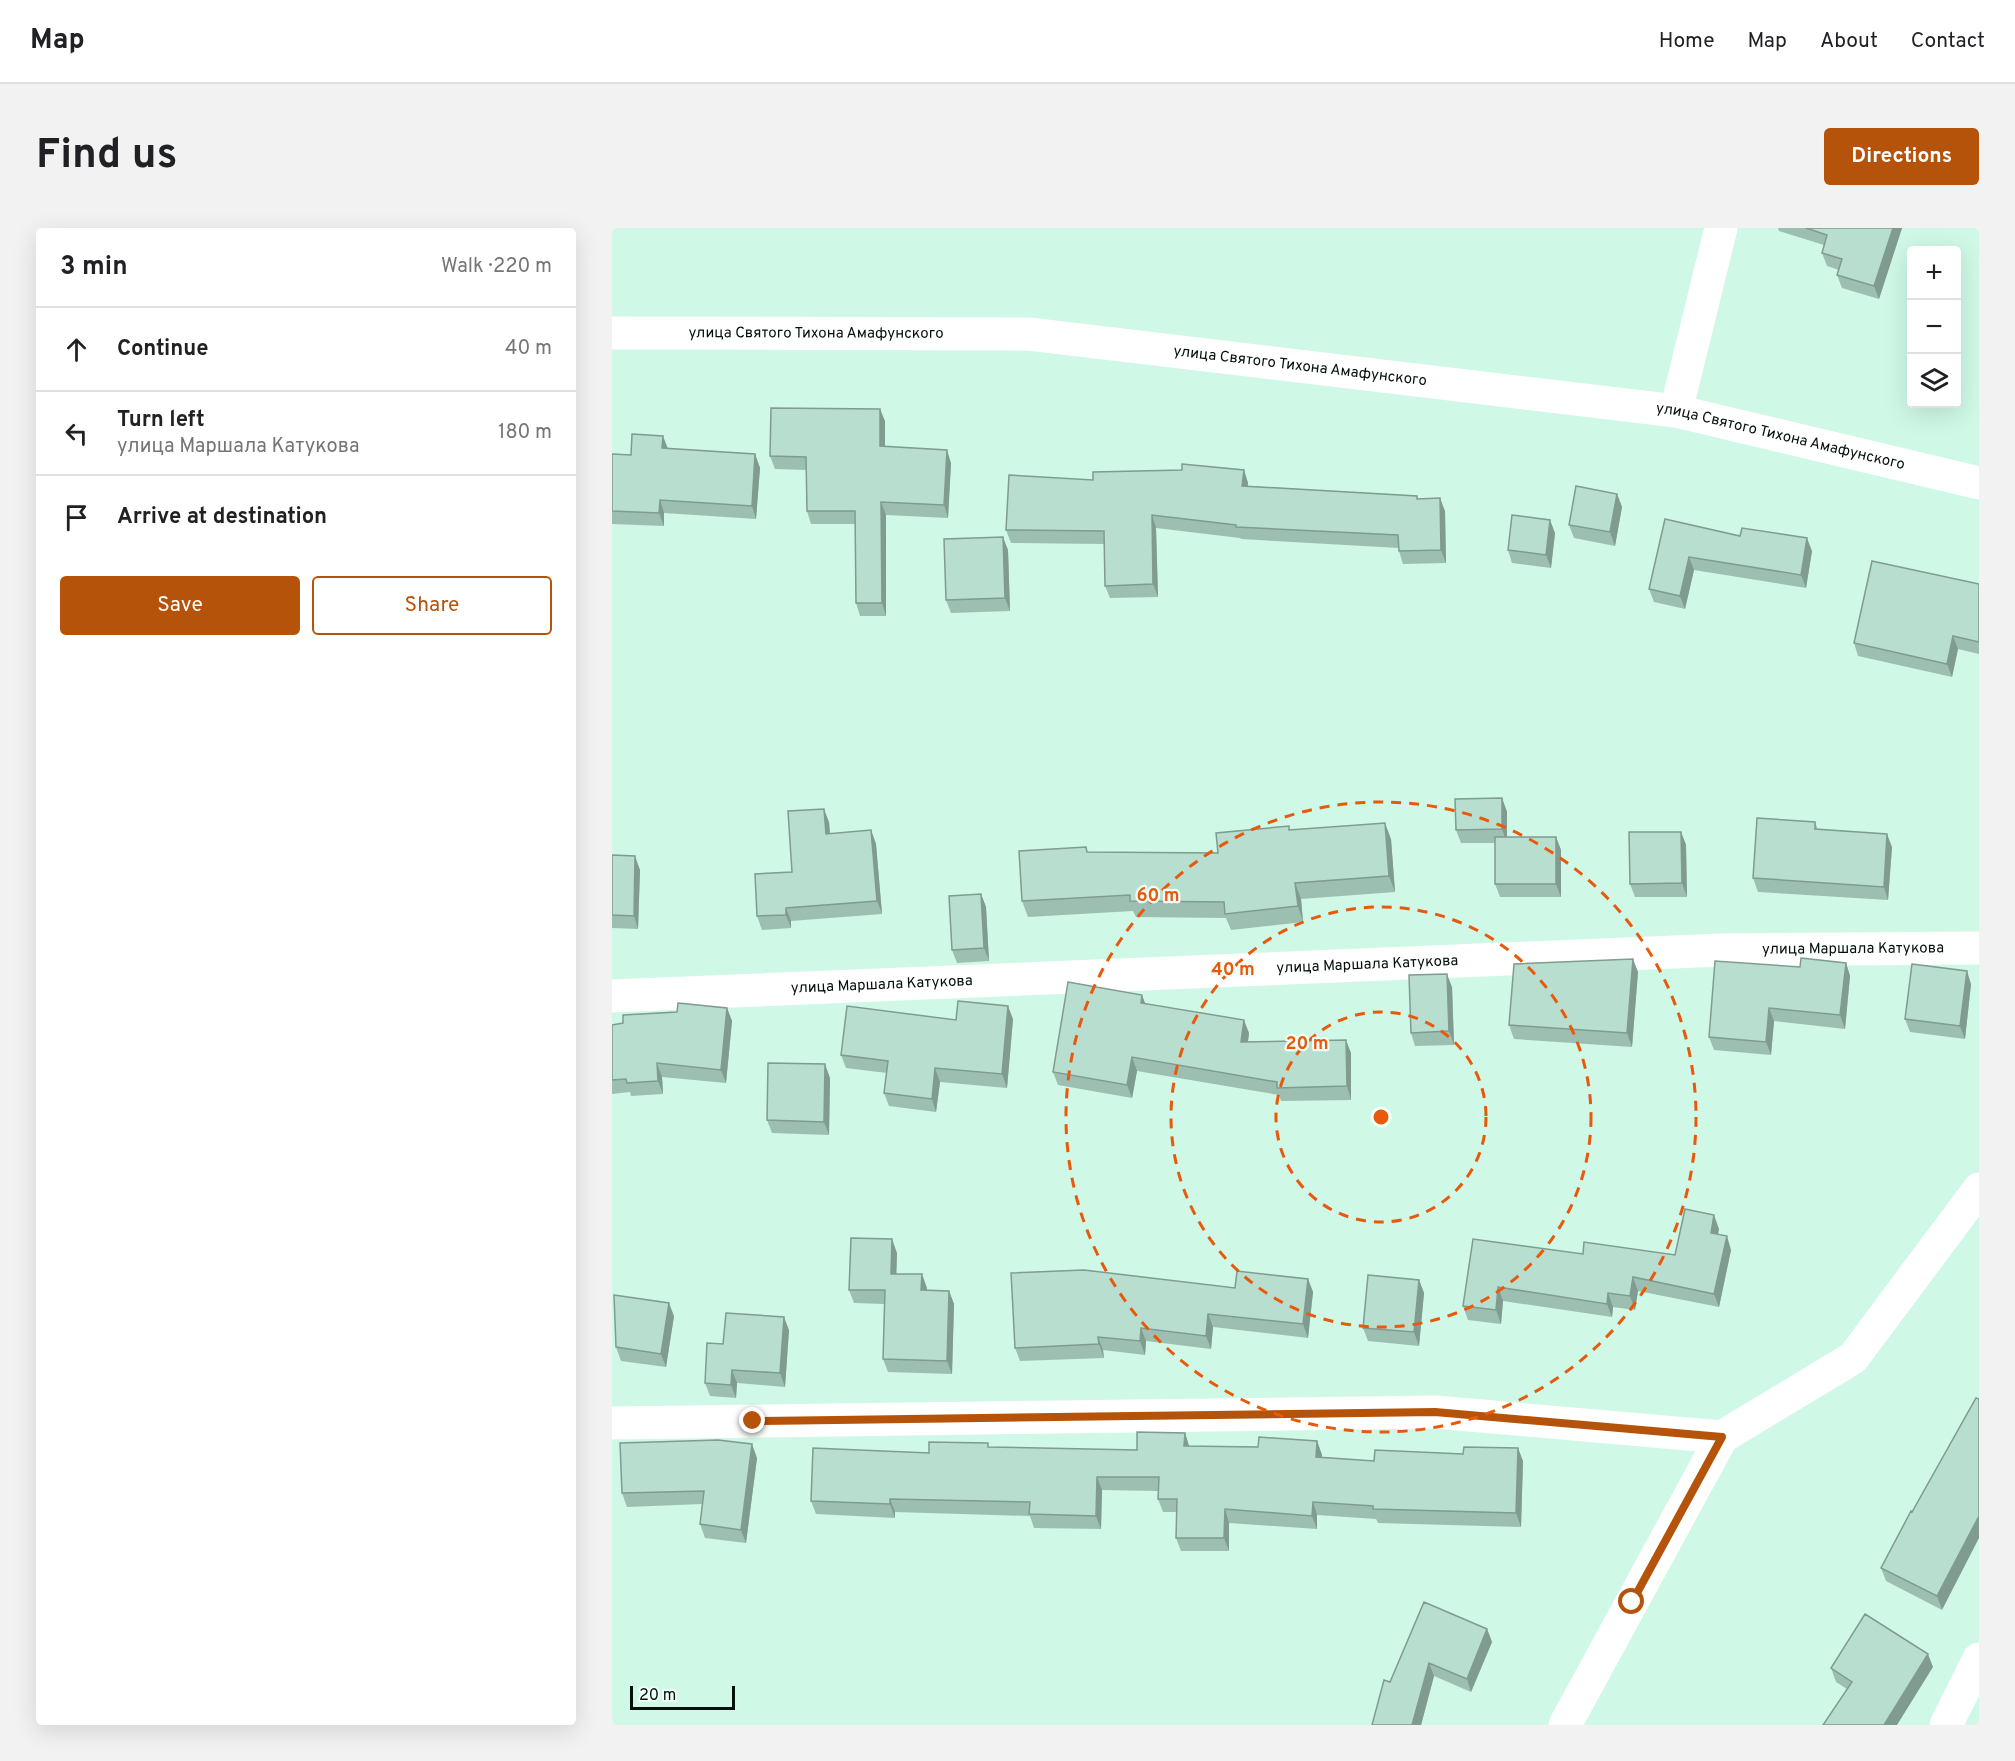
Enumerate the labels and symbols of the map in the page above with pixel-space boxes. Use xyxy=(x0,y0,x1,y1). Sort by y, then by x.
street label: улица Святого Тихона Амафунского xyxy=(688,324,944,343)
street label: улица Святого Тихона Амафунского xyxy=(1172,342,1428,391)
street label: улица Святого Тихона Амафунского xyxy=(1655,399,1907,475)
text: 60 m xyxy=(1136,885,1180,908)
street label: улица Маршала Катукова xyxy=(1762,939,1944,959)
street label: улица Маршала Катукова xyxy=(1276,951,1459,978)
text: 40 m xyxy=(1211,959,1255,982)
street label: улица Маршала Катукова xyxy=(790,972,973,998)
text: 20 m xyxy=(1285,1033,1329,1056)
centre of rings xyxy=(1371,1107,1391,1127)
route end xyxy=(739,1407,765,1433)
route start xyxy=(1618,1588,1644,1614)
scale bar xyxy=(630,1683,735,1710)

